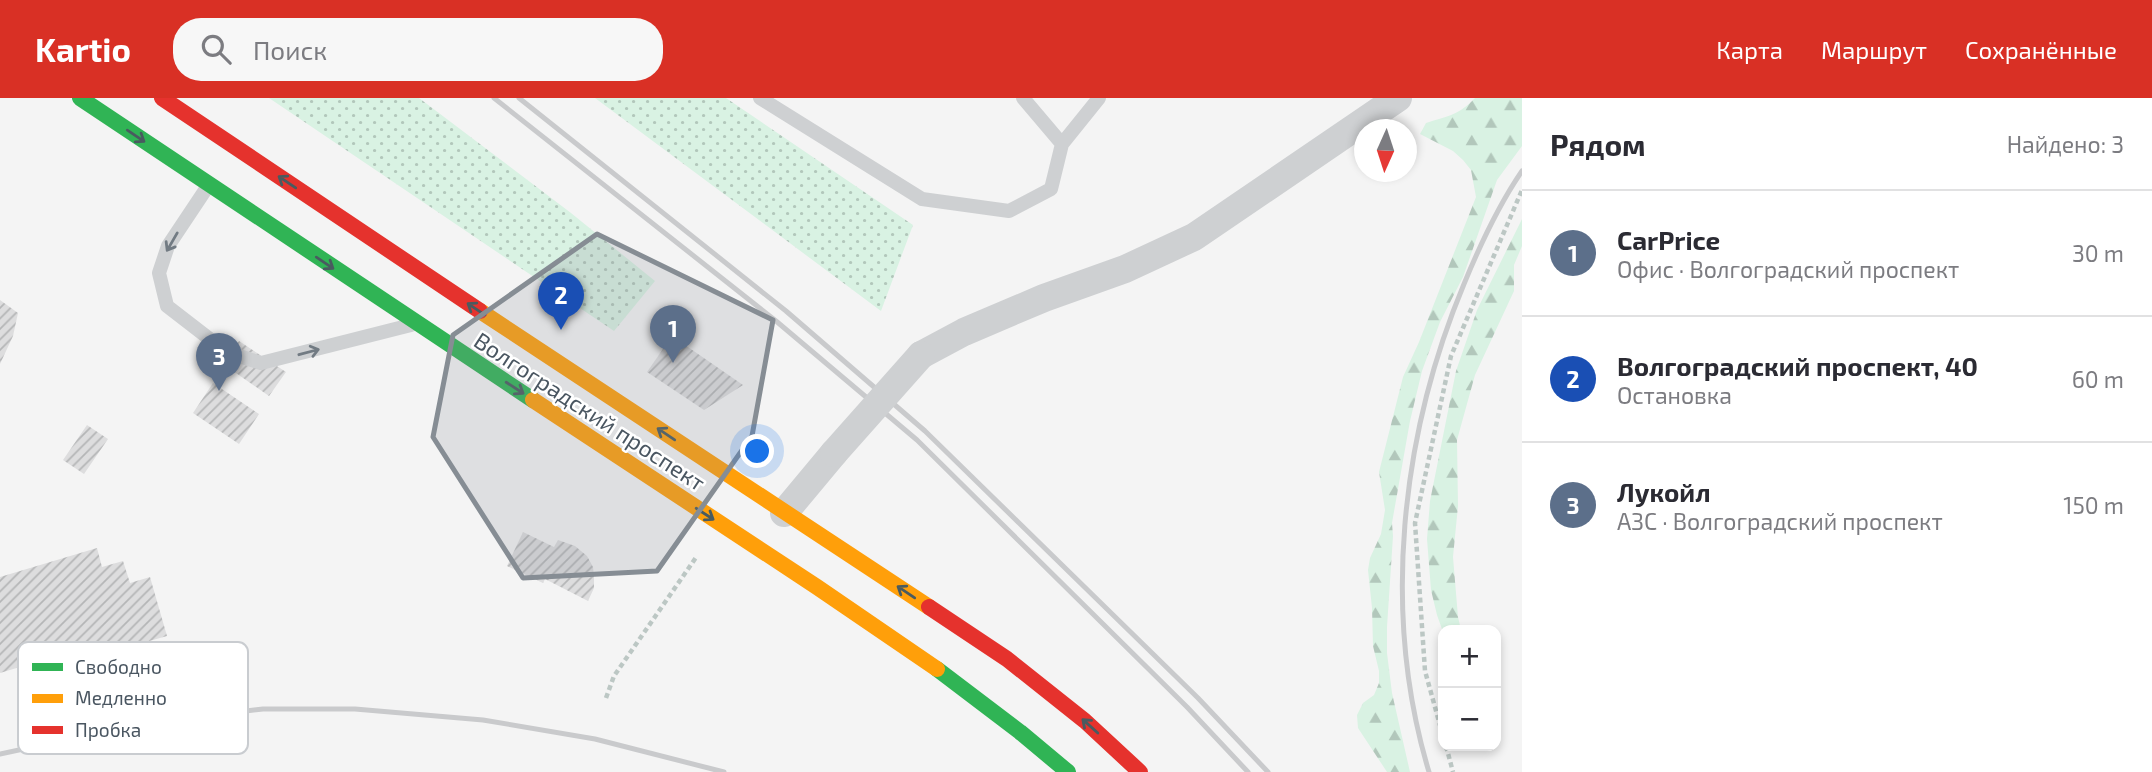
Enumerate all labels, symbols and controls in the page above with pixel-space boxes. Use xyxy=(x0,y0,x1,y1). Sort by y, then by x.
search box xyxy=(173,18,663,81)
text: Kartio xyxy=(35,29,131,69)
icon: search xyxy=(197,30,235,68)
text: Поиск xyxy=(253,34,327,65)
text: Карта xyxy=(1716,35,1783,64)
text: Маршрут xyxy=(1821,35,1927,64)
text: Сохранённые xyxy=(1965,35,2117,64)
north arrow xyxy=(1354,119,1417,182)
text: Рядом xyxy=(1550,126,1646,162)
one-way arrow xyxy=(126,129,146,143)
text: Найдено: 3 xyxy=(2007,130,2124,158)
one-way arrow xyxy=(278,175,297,189)
text: CarPrice xyxy=(1617,224,1720,255)
one-way arrow xyxy=(165,232,179,252)
text: 1 xyxy=(1568,239,1578,267)
text: 30 m xyxy=(2072,239,2124,267)
text: Офис · Волгоградский проспект xyxy=(1617,255,1959,283)
one-way arrow xyxy=(315,256,335,270)
pin: 2 xyxy=(538,272,584,330)
one-way arrow xyxy=(467,301,486,316)
pin: 1 xyxy=(650,305,696,363)
street label: Волгоградский проспект xyxy=(469,326,711,496)
pin: 3 xyxy=(196,333,242,391)
one-way arrow xyxy=(297,345,320,358)
text: Волгоградский проспект, 40 xyxy=(1617,350,1978,381)
text: 2 xyxy=(1566,365,1580,393)
text: 60 m xyxy=(2072,365,2124,393)
one-way arrow xyxy=(505,381,524,396)
text: Остановка xyxy=(1617,381,1732,409)
one-way arrow xyxy=(657,427,676,442)
your location xyxy=(740,434,774,468)
text: Лукойл xyxy=(1617,476,1711,507)
text: 3 xyxy=(1566,491,1580,519)
text: 150 m xyxy=(2063,491,2124,519)
one-way arrow xyxy=(695,506,714,521)
text: АЗС · Волгоградский проспект xyxy=(1617,507,1943,535)
one-way arrow xyxy=(897,585,916,599)
map controls xyxy=(1438,625,1501,751)
button: + xyxy=(1438,625,1501,688)
legend xyxy=(18,642,248,754)
text: Свободно xyxy=(75,655,162,678)
text: Медленно xyxy=(75,686,167,709)
button: − xyxy=(1438,688,1501,751)
one-way arrow xyxy=(1082,717,1099,734)
text: Пробка xyxy=(75,718,141,741)

